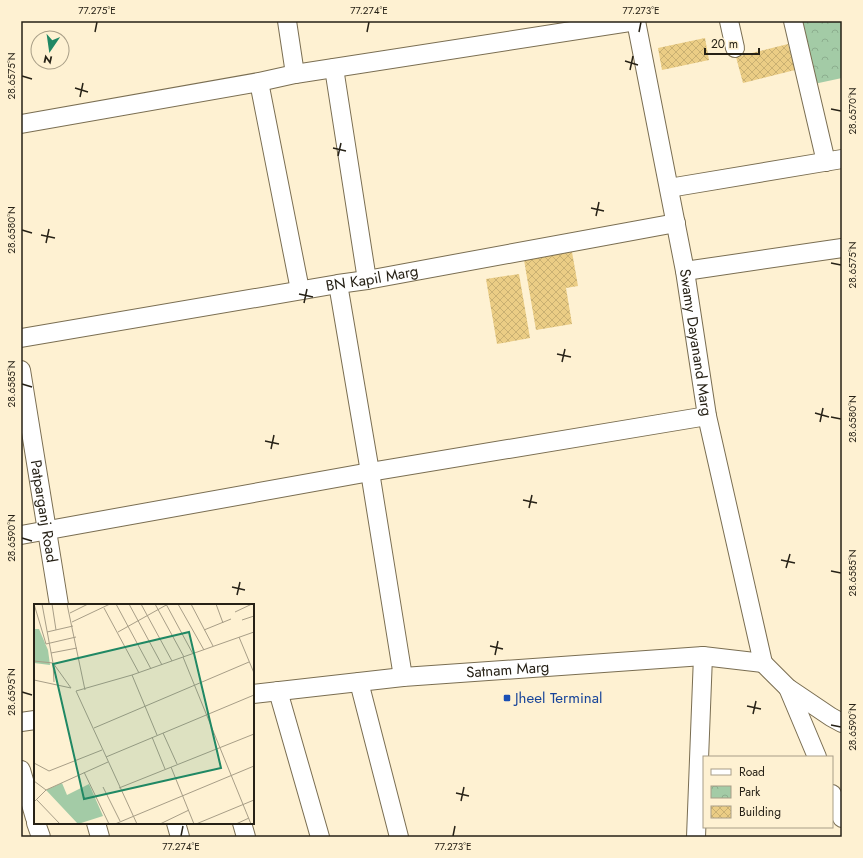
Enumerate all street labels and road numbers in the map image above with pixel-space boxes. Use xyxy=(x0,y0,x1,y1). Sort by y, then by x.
street label: BN Kapil Marg xyxy=(324,260,420,297)
street label: Swamy Dayanand Marg xyxy=(674,267,718,418)
street label: Patparganj Road xyxy=(25,458,63,564)
street label: Satnam Marg xyxy=(465,656,550,684)

